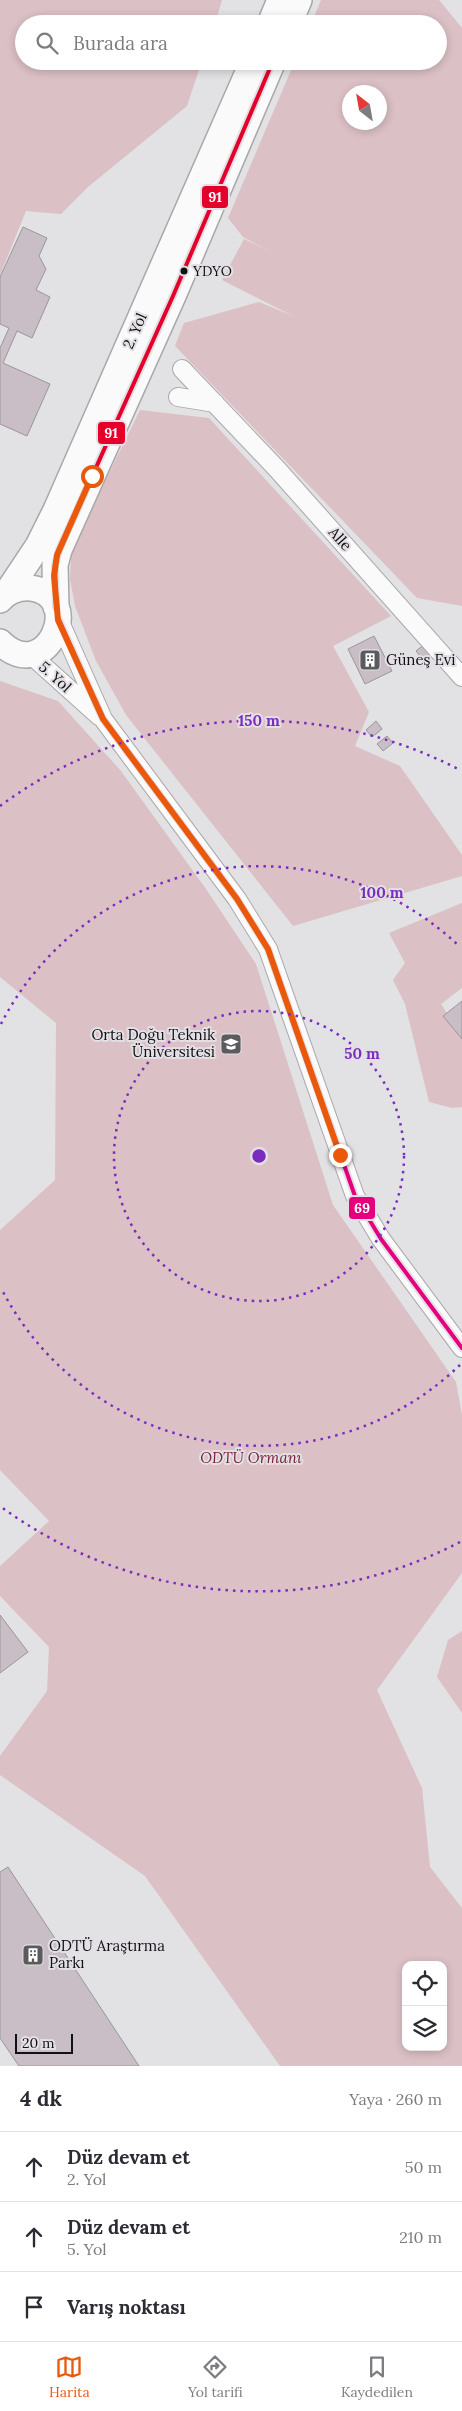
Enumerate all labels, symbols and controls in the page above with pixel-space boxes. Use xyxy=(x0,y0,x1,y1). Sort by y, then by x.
search box xyxy=(15,15,447,70)
icon: search xyxy=(33,29,61,57)
text: Burada ara xyxy=(73,31,168,55)
north arrow xyxy=(342,85,387,130)
line badge: 91 xyxy=(201,185,229,209)
text: 91 xyxy=(208,188,222,206)
place label: YDYO xyxy=(192,262,232,280)
marker: YDYO xyxy=(179,266,189,276)
street label: 2. Yol xyxy=(118,310,151,352)
line badge: 91 xyxy=(97,421,126,445)
text: 91 xyxy=(104,424,118,442)
route start xyxy=(81,465,104,488)
street label: Alle xyxy=(324,522,356,555)
building icon: Güneş Evi xyxy=(358,648,382,672)
place label: Güneş Evi xyxy=(386,650,455,669)
street label: 5. Yol xyxy=(35,657,75,696)
text: 150 m xyxy=(238,711,280,730)
text: 100 m xyxy=(361,883,404,902)
place label: Orta Doğu Teknik Üniversitesi xyxy=(91,1025,215,1061)
school or university icon: Orta Doğu Teknik Üniversitesi xyxy=(219,1032,243,1056)
text: 50 m xyxy=(344,1044,380,1063)
route end xyxy=(329,1144,352,1167)
centre of rings xyxy=(250,1147,268,1165)
line badge: 69 xyxy=(348,1196,376,1220)
text: 69 xyxy=(354,1199,370,1217)
park label: ODTÜ Ormanı xyxy=(200,1448,302,1467)
place label: ODTÜ Araştırma Parkı xyxy=(49,1936,165,1972)
building icon: ODTÜ Araştırma Parkı xyxy=(21,1943,45,1967)
map controls xyxy=(402,1961,447,2051)
button: locate xyxy=(402,1961,447,2006)
button: layers xyxy=(402,2006,447,2051)
scale bar xyxy=(15,2031,72,2054)
text: 20 m xyxy=(22,2034,54,2052)
text: 4 dk xyxy=(20,2085,62,2112)
text: Yaya · 260 m xyxy=(349,2089,442,2109)
text: Düz devam et xyxy=(67,2145,190,2169)
icon: ahead xyxy=(20,2153,48,2181)
text: 50 m xyxy=(405,2157,442,2177)
text: 2. Yol xyxy=(67,2169,106,2189)
text: Düz devam et xyxy=(67,2215,190,2239)
icon: ahead xyxy=(20,2223,48,2251)
text: 210 m xyxy=(399,2227,442,2247)
text: 5. Yol xyxy=(67,2239,107,2259)
icon: arrive xyxy=(20,2293,48,2321)
text: Varış noktası xyxy=(67,2295,186,2319)
tab: Harita xyxy=(49,2353,90,2401)
tab: Yol tarifi xyxy=(188,2353,243,2401)
tab: Kaydedilen xyxy=(341,2353,413,2401)

